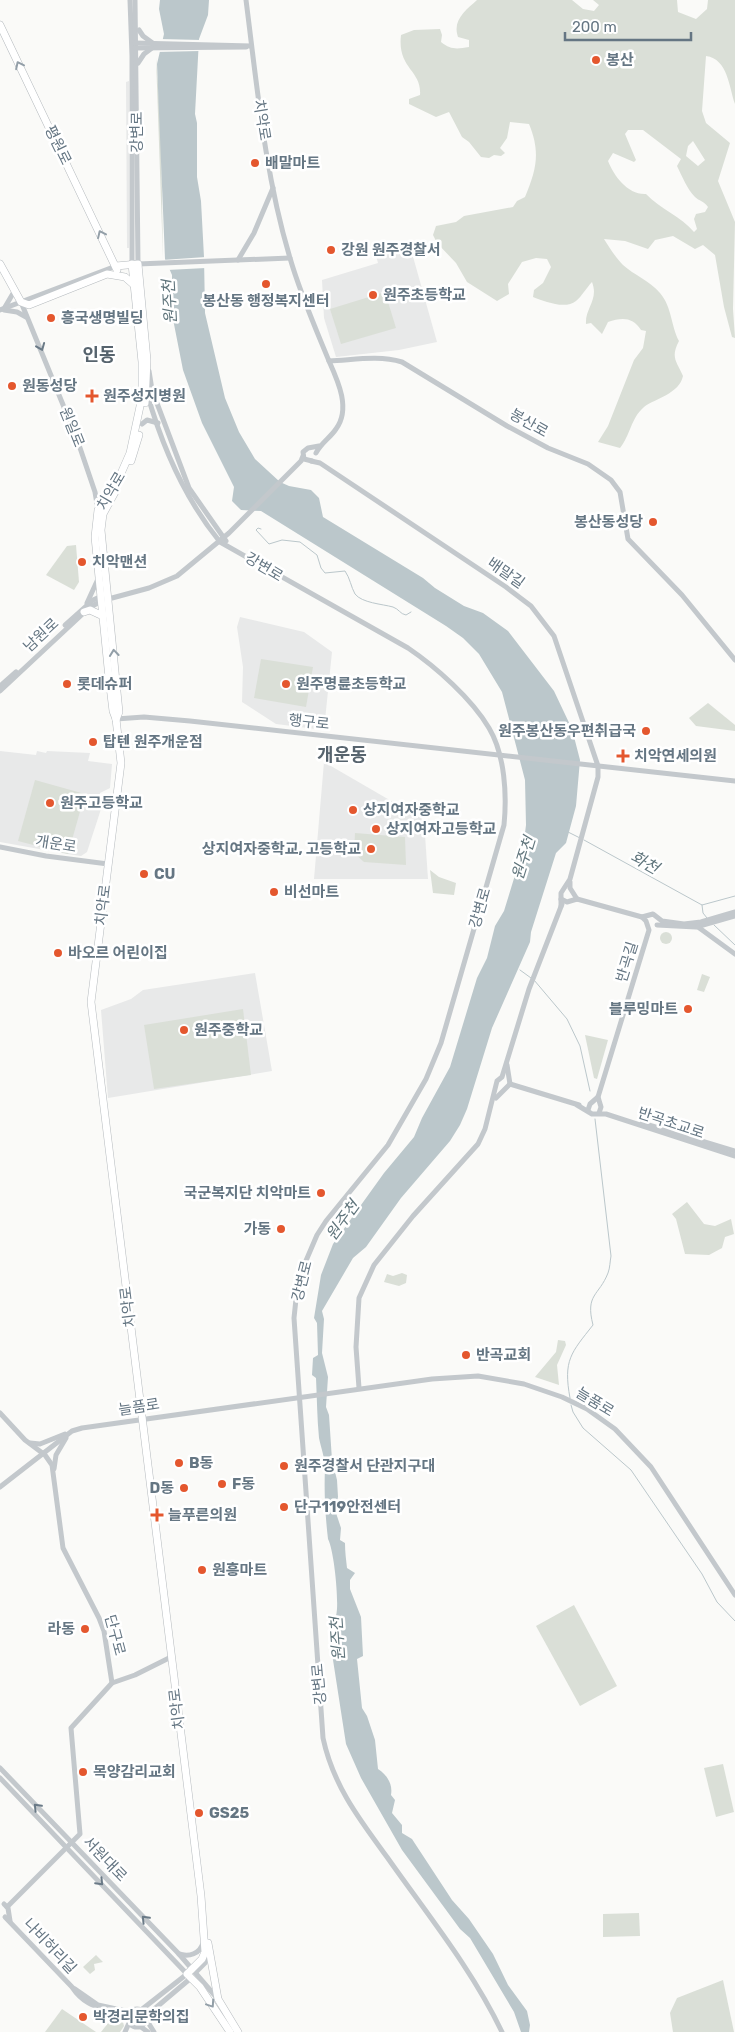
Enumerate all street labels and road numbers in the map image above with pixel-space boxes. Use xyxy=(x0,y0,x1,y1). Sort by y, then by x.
street label: 치악로 xyxy=(250,98,274,142)
street label: 강변로 xyxy=(128,111,146,153)
street label: 평원로 xyxy=(41,122,75,168)
street label: 원일로 xyxy=(56,404,88,450)
street label: 봉산로 xyxy=(507,405,551,441)
street label: 치악로 xyxy=(93,469,129,513)
street label: 강변로 xyxy=(242,549,286,585)
street label: 배말길 xyxy=(484,554,528,592)
street label: 남원로 xyxy=(20,614,62,656)
street label: 행구로 xyxy=(287,711,331,733)
street label: 개운로 xyxy=(34,832,78,856)
street label: 치악로 xyxy=(92,883,114,927)
street label: 강변로 xyxy=(466,886,494,930)
street label: 반곡길 xyxy=(612,940,642,984)
street label: 반곡초교로 xyxy=(635,1104,707,1142)
street label: 강변로 xyxy=(288,1259,316,1303)
street label: 치악로 xyxy=(117,1285,139,1329)
street label: 늘품로 xyxy=(573,1384,617,1420)
street label: 늘품로 xyxy=(117,1395,161,1419)
street label: 단구로 xyxy=(101,1613,129,1657)
street label: 강변로 xyxy=(308,1663,330,1705)
street label: 치악로 xyxy=(166,1687,188,1731)
street label: 서원대로 xyxy=(79,1833,131,1885)
street label: 나비허리길 xyxy=(20,1915,80,1977)

